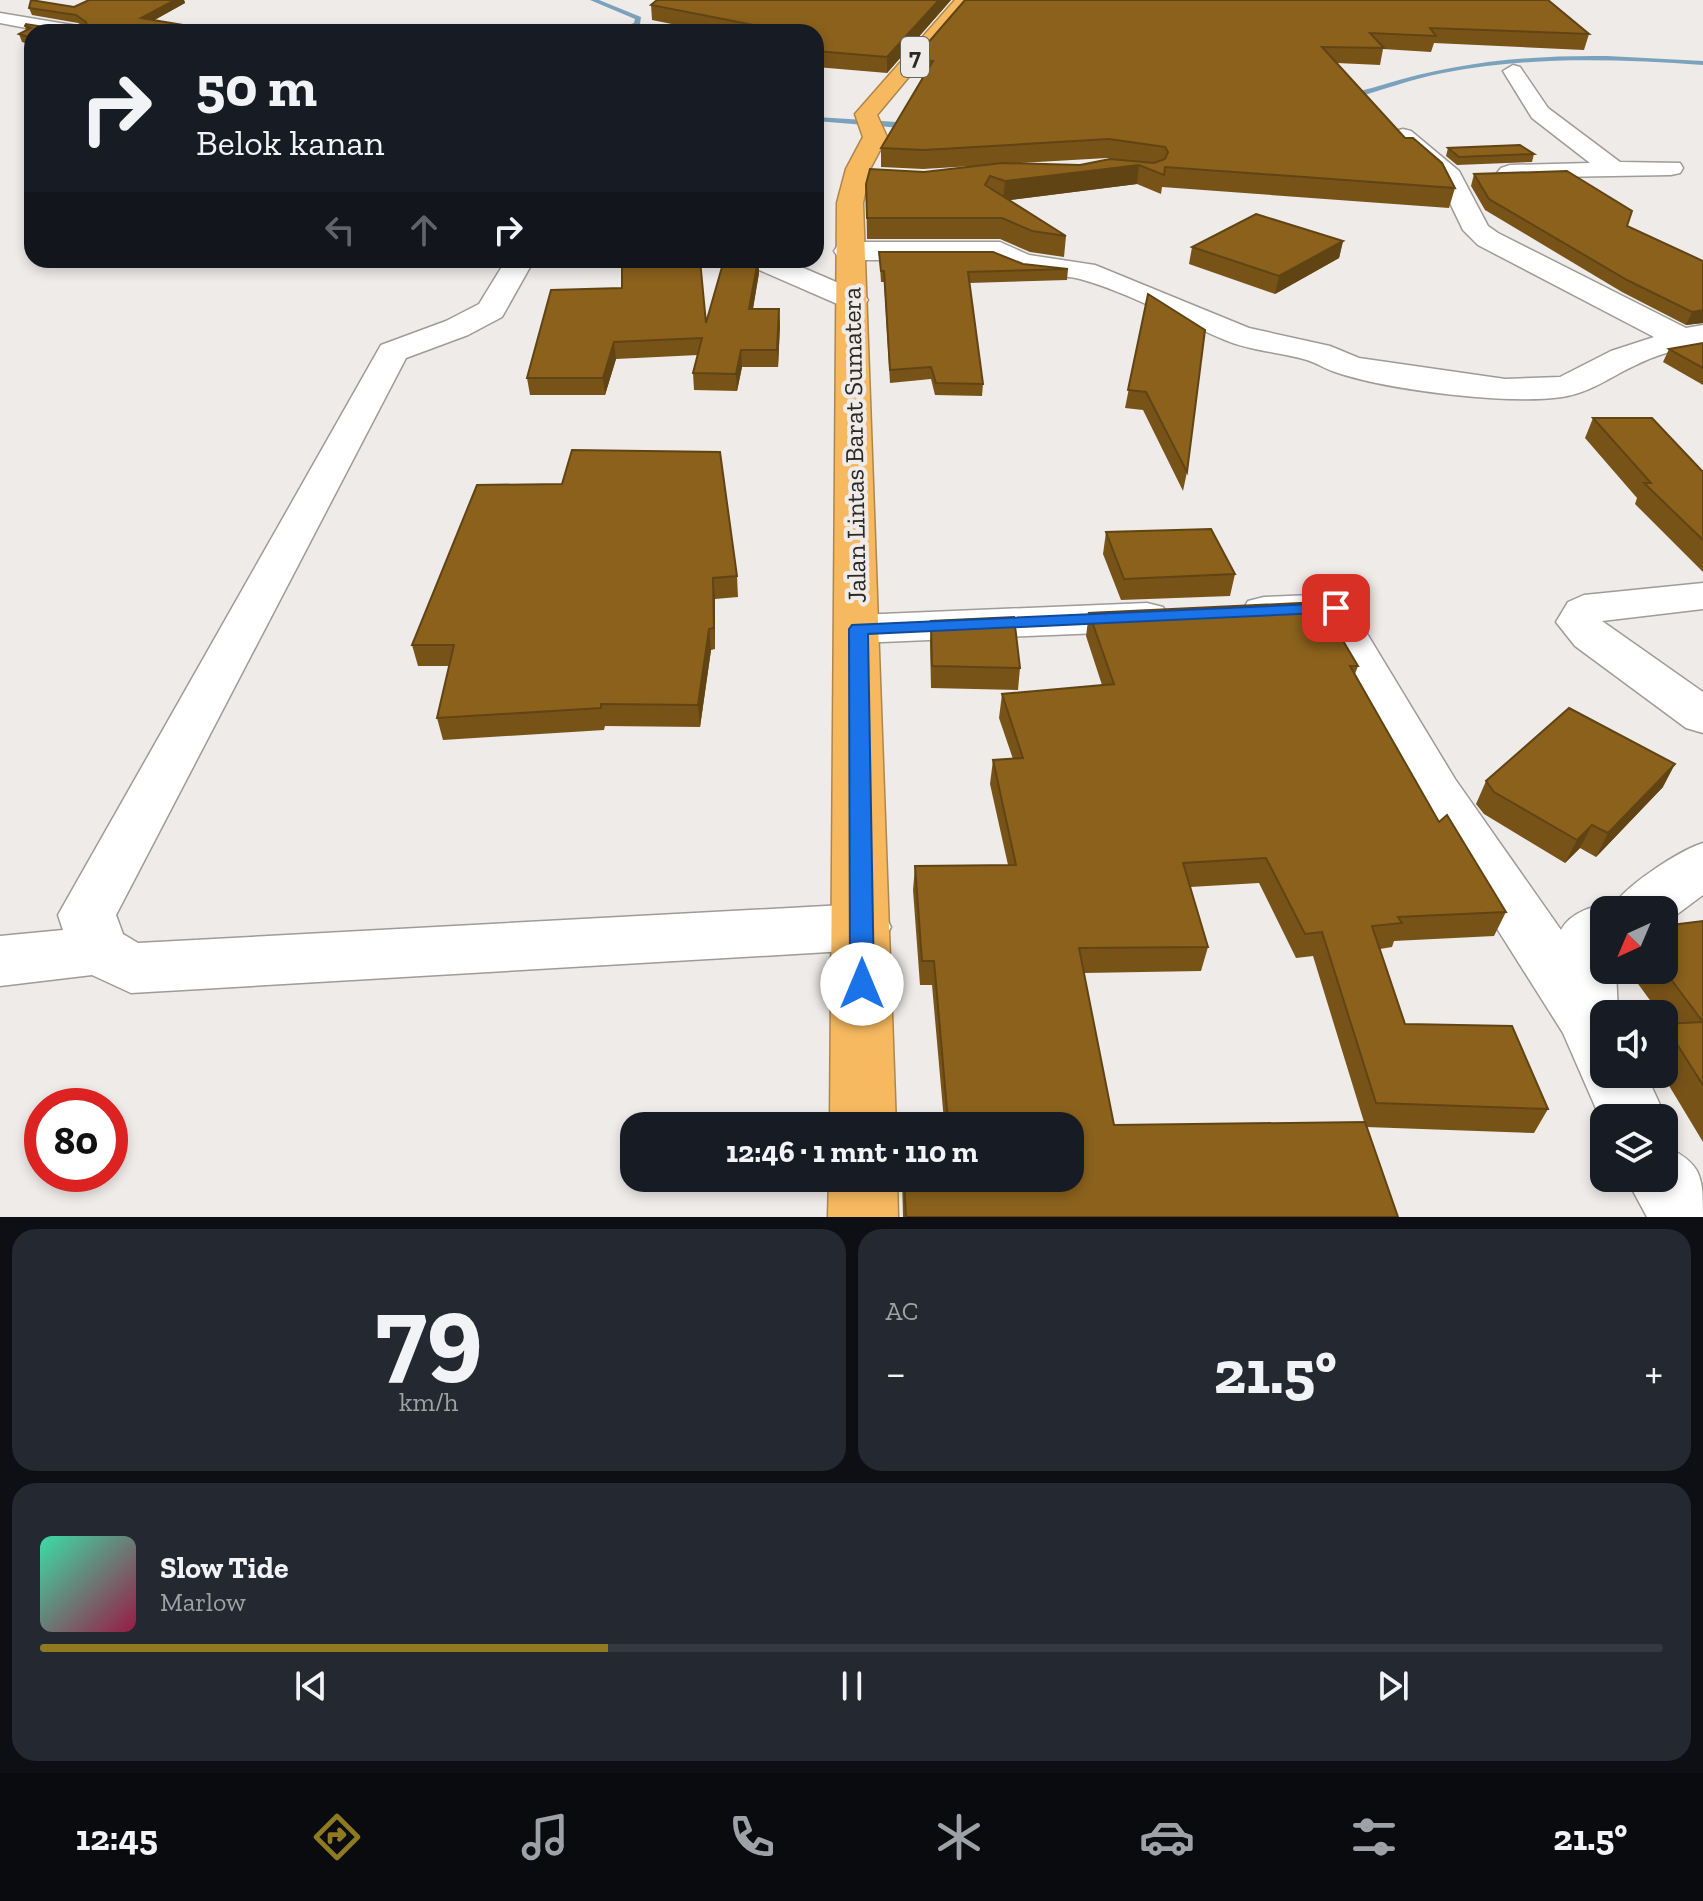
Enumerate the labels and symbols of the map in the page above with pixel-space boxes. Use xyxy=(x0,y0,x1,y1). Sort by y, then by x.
road number: 7 xyxy=(901,37,929,77)
street label: Jalan Lintas Barat Sumatera xyxy=(835,286,873,603)
pin xyxy=(1302,574,1370,642)
north arrow xyxy=(1590,896,1678,984)
position arrow xyxy=(820,942,904,1026)
speed limit sign: 80 xyxy=(24,1088,128,1192)

